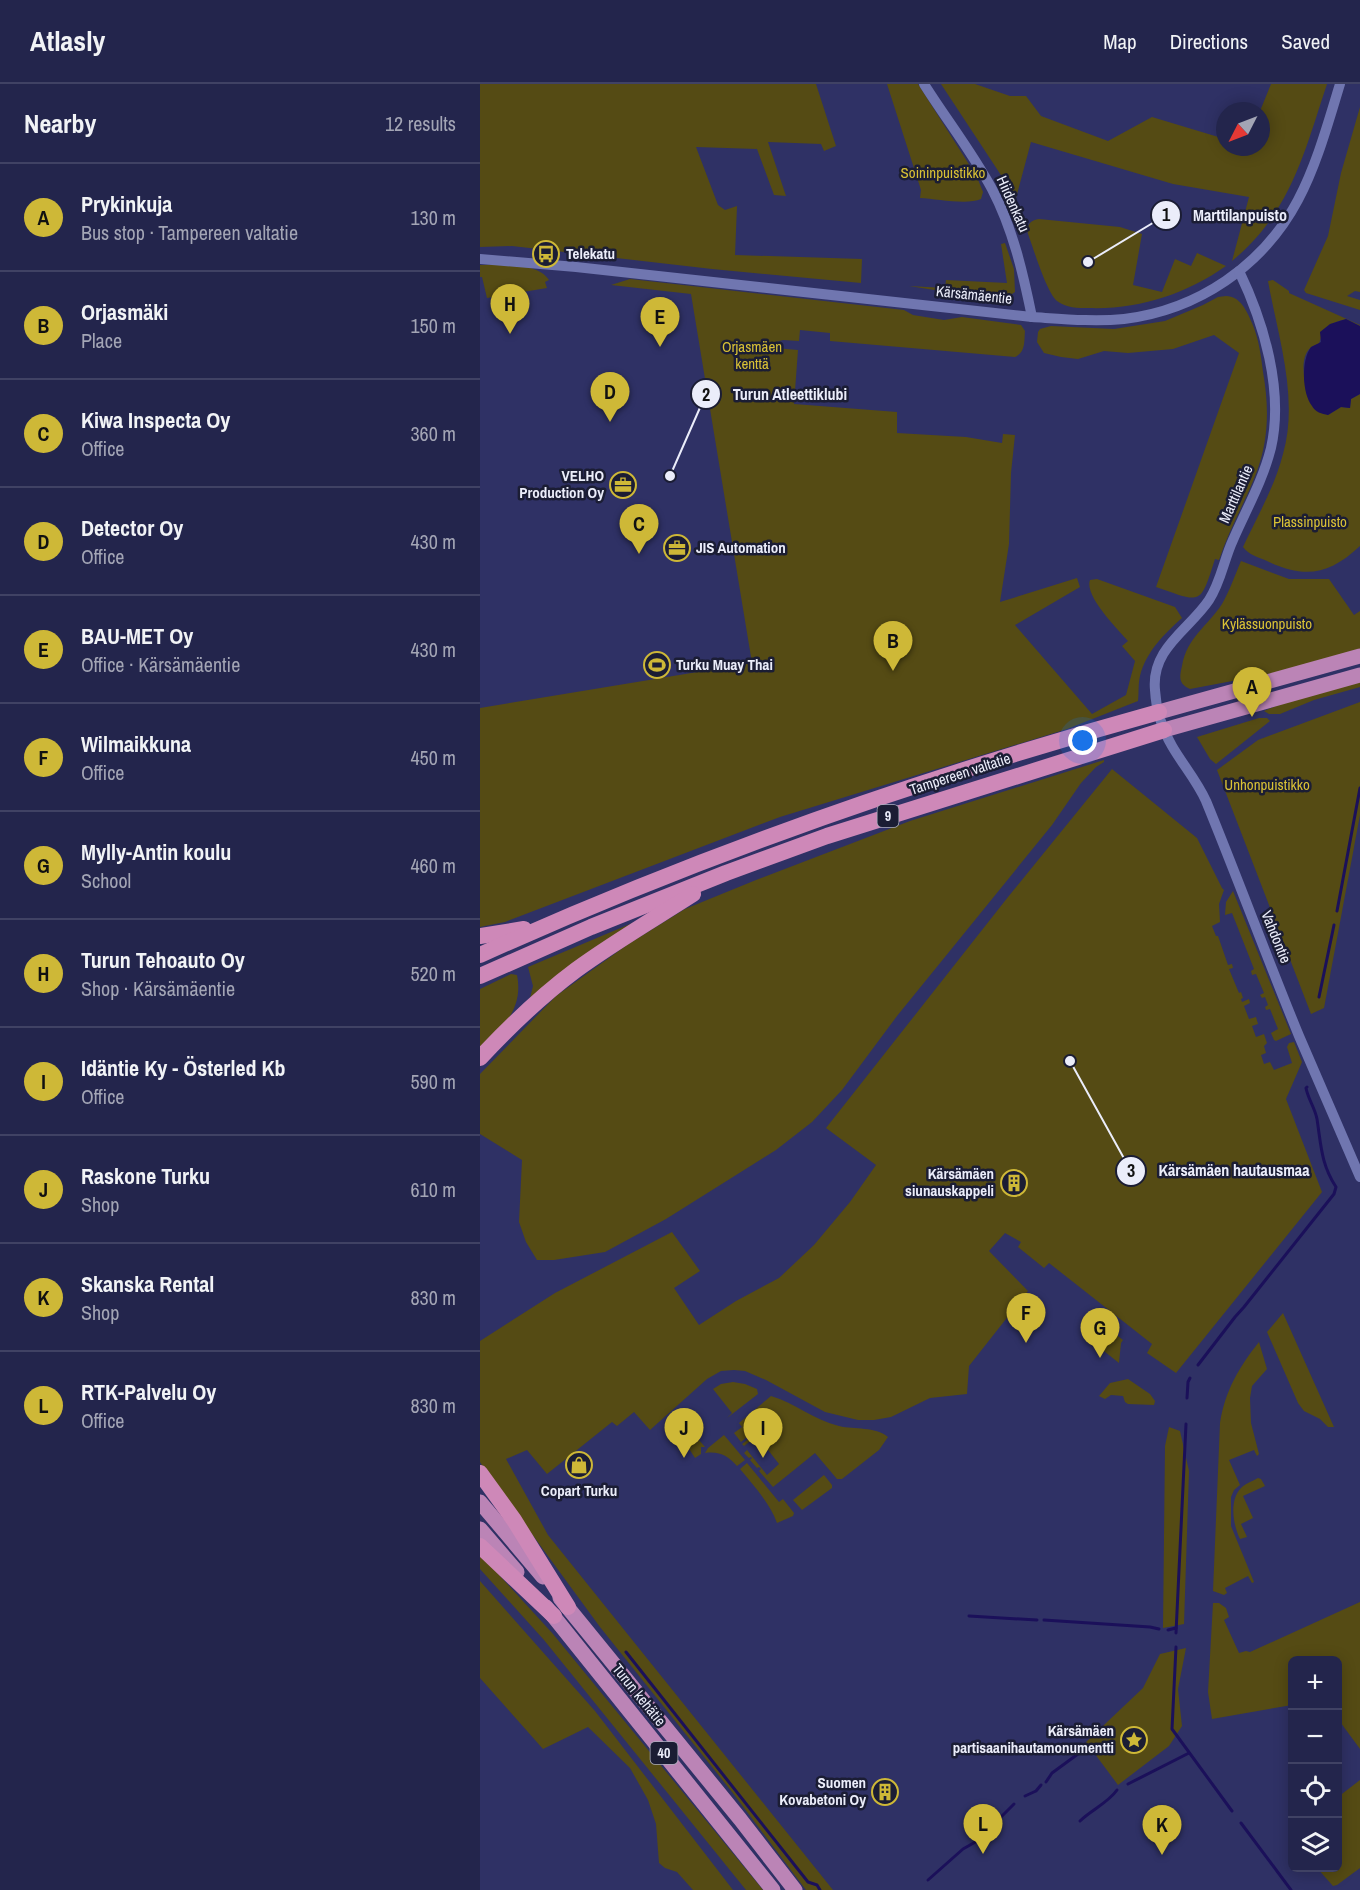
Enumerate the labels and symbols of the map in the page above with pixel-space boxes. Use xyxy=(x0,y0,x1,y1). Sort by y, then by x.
north arrow xyxy=(1216,102,1270,156)
park label: Soininpuistikko xyxy=(901,162,986,183)
street label: Hiidenkatu xyxy=(992,172,1035,235)
callout: Marttilanpuisto xyxy=(1151,198,1299,232)
text: 1 xyxy=(1162,202,1171,227)
text: Marttilanpuisto xyxy=(1193,204,1287,226)
bus stop icon: Telekatu xyxy=(531,239,561,269)
place label: Telekatu xyxy=(566,243,615,264)
street label: Kärsämäentie xyxy=(935,280,1013,309)
pin: H xyxy=(490,284,530,334)
pin: E xyxy=(640,298,680,347)
park label: Orjasmäen kenttä xyxy=(722,336,782,374)
pin: D xyxy=(590,372,630,422)
callout: Turun Atleettiklubi xyxy=(691,377,859,411)
text: 2 xyxy=(702,382,710,407)
text: Turun Atleettiklubi xyxy=(733,383,847,405)
street label: Marttilantie xyxy=(1213,461,1258,526)
place label: VELHO Production Oy xyxy=(519,465,604,503)
office icon: VELHO Production Oy xyxy=(608,470,638,500)
pin: C xyxy=(620,504,658,554)
park label: Plassinpuisto xyxy=(1273,511,1347,532)
office icon: JIS Automation xyxy=(662,533,692,563)
place label: JIS Automation xyxy=(696,537,786,558)
park label: Kylässuonpuisto xyxy=(1222,613,1312,634)
pin: B xyxy=(874,622,912,671)
sports icon: Turku Muay Thai xyxy=(642,650,672,680)
place label: Turku Muay Thai xyxy=(676,654,773,675)
pin: A xyxy=(1232,668,1272,717)
your location xyxy=(1068,726,1097,755)
street label: Tampereen valtatie xyxy=(907,747,1013,800)
park label: Unhonpuistikko xyxy=(1224,774,1310,795)
road number: 9 xyxy=(878,805,898,827)
street label: Vahdontie xyxy=(1256,907,1297,966)
callout: Kärsämäen hautausmaa xyxy=(1116,1154,1321,1188)
text: 3 xyxy=(1127,1158,1135,1183)
text: Kärsämäen hautausmaa xyxy=(1159,1159,1310,1181)
place label: Kärsämäen siunauskappeli xyxy=(905,1163,994,1201)
building icon: Kärsämäen siunauskappeli xyxy=(999,1168,1029,1198)
pin: F xyxy=(1006,1294,1046,1343)
pin: G xyxy=(1080,1308,1120,1358)
pin: J xyxy=(664,1408,704,1458)
pin: I xyxy=(744,1408,782,1458)
shop icon: Copart Turku xyxy=(564,1450,594,1480)
place label: Copart Turku xyxy=(541,1480,617,1501)
street label: Turun kehätie xyxy=(608,1659,671,1730)
place label: Kärsämäen partisaanihautamonumentti xyxy=(953,1720,1114,1758)
place icon: Kärsämäen partisaanihautamonumentti xyxy=(1119,1725,1149,1755)
road number: 40 xyxy=(650,1742,678,1764)
place label: Suomen Kovabetoni Oy xyxy=(779,1772,866,1810)
building icon: Suomen Kovabetoni Oy xyxy=(870,1777,900,1807)
pin: L xyxy=(964,1804,1002,1854)
pin: K xyxy=(1142,1806,1182,1855)

